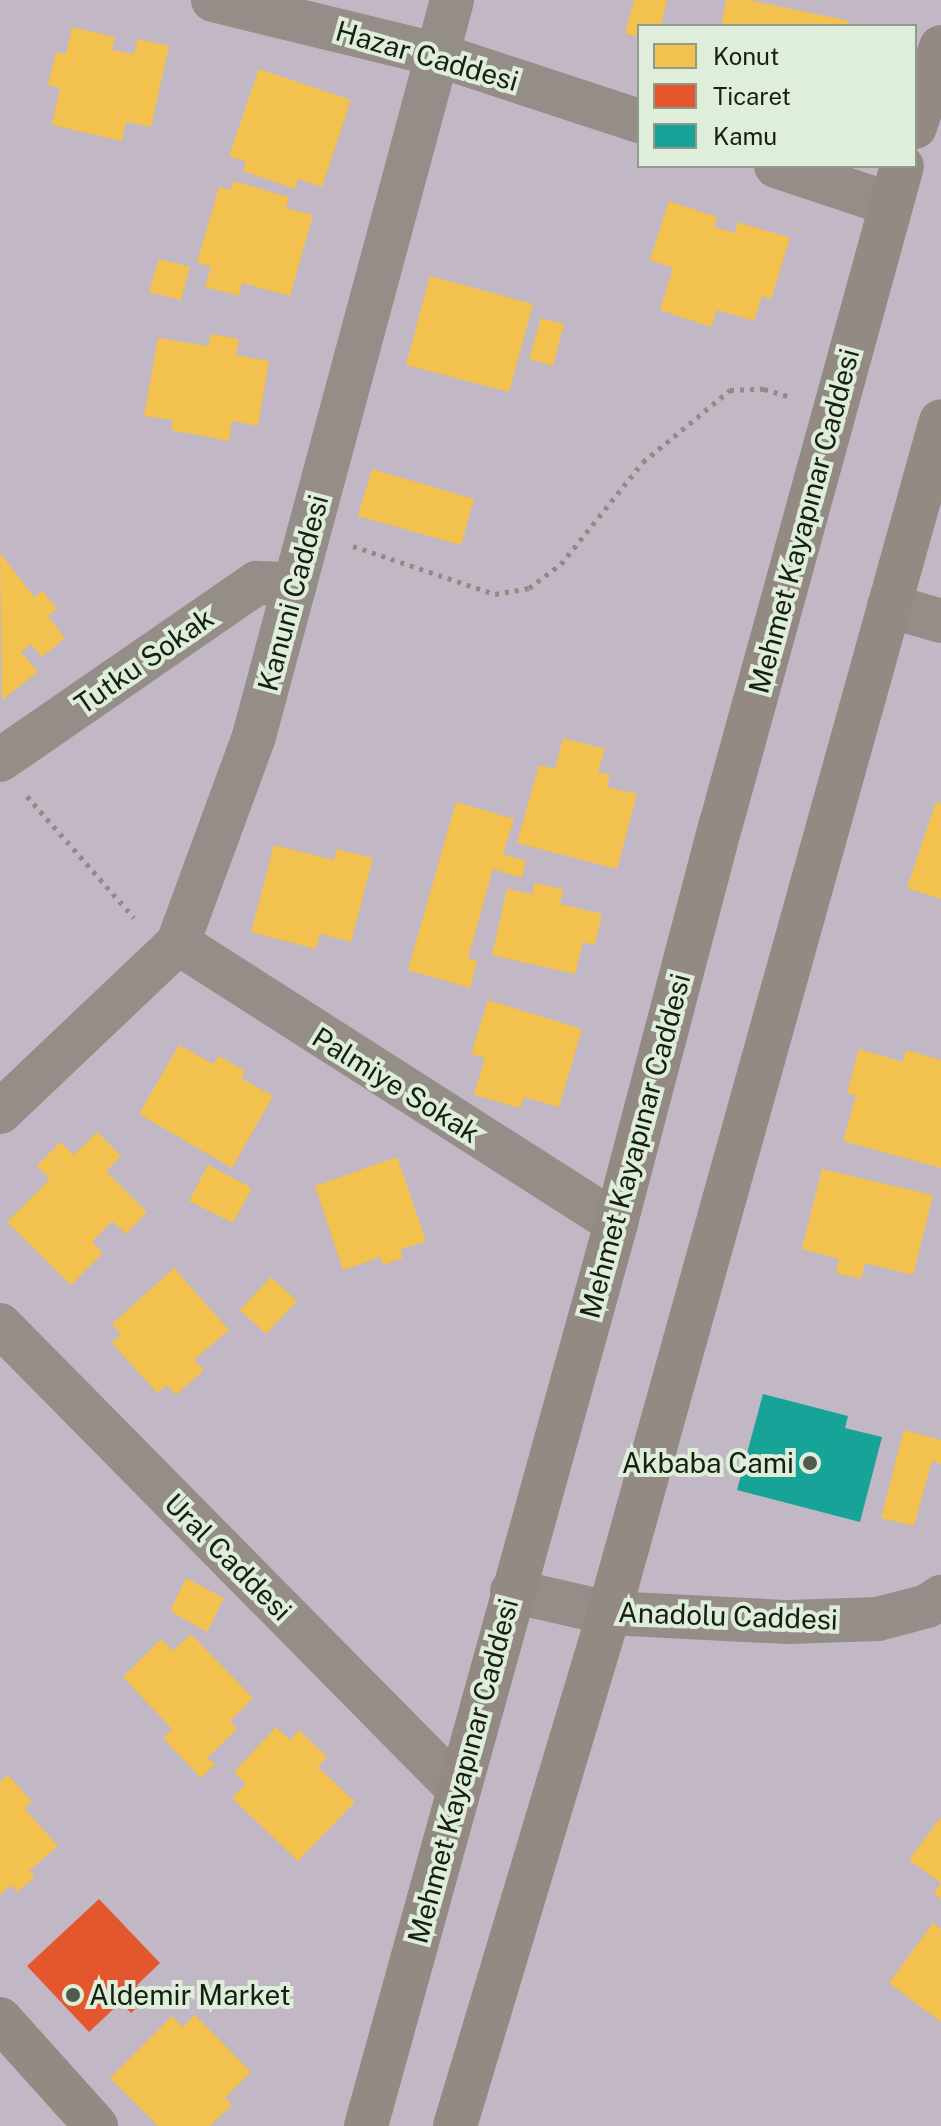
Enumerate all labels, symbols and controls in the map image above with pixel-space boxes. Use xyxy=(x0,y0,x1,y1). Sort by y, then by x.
street label: Hazar Caddesi xyxy=(332,14,522,98)
legend xyxy=(637,24,917,168)
text: Konut xyxy=(713,42,779,70)
text: Ticaret xyxy=(713,82,791,110)
text: Kamu xyxy=(713,122,777,150)
street label: Mehmet Kayapınar Caddesi xyxy=(742,345,866,697)
street label: Kanuni Caddesi xyxy=(251,491,335,695)
street label: Tutku Sokak xyxy=(68,601,220,721)
street label: Mehmet Kayapınar Caddesi xyxy=(573,970,697,1322)
street label: Palmiye Sokak xyxy=(306,1020,486,1150)
place label: Akbaba Cami xyxy=(622,1446,794,1480)
marker: Akbaba Cami xyxy=(801,1454,819,1472)
street label: Ural Caddesi xyxy=(158,1487,298,1627)
street label: Mehmet Kayapınar Caddesi xyxy=(401,1595,525,1947)
street label: Anadolu Caddesi xyxy=(618,1595,838,1637)
place label: Aldemir Market xyxy=(89,1978,291,2012)
marker: Aldemir Market xyxy=(64,1986,82,2004)

